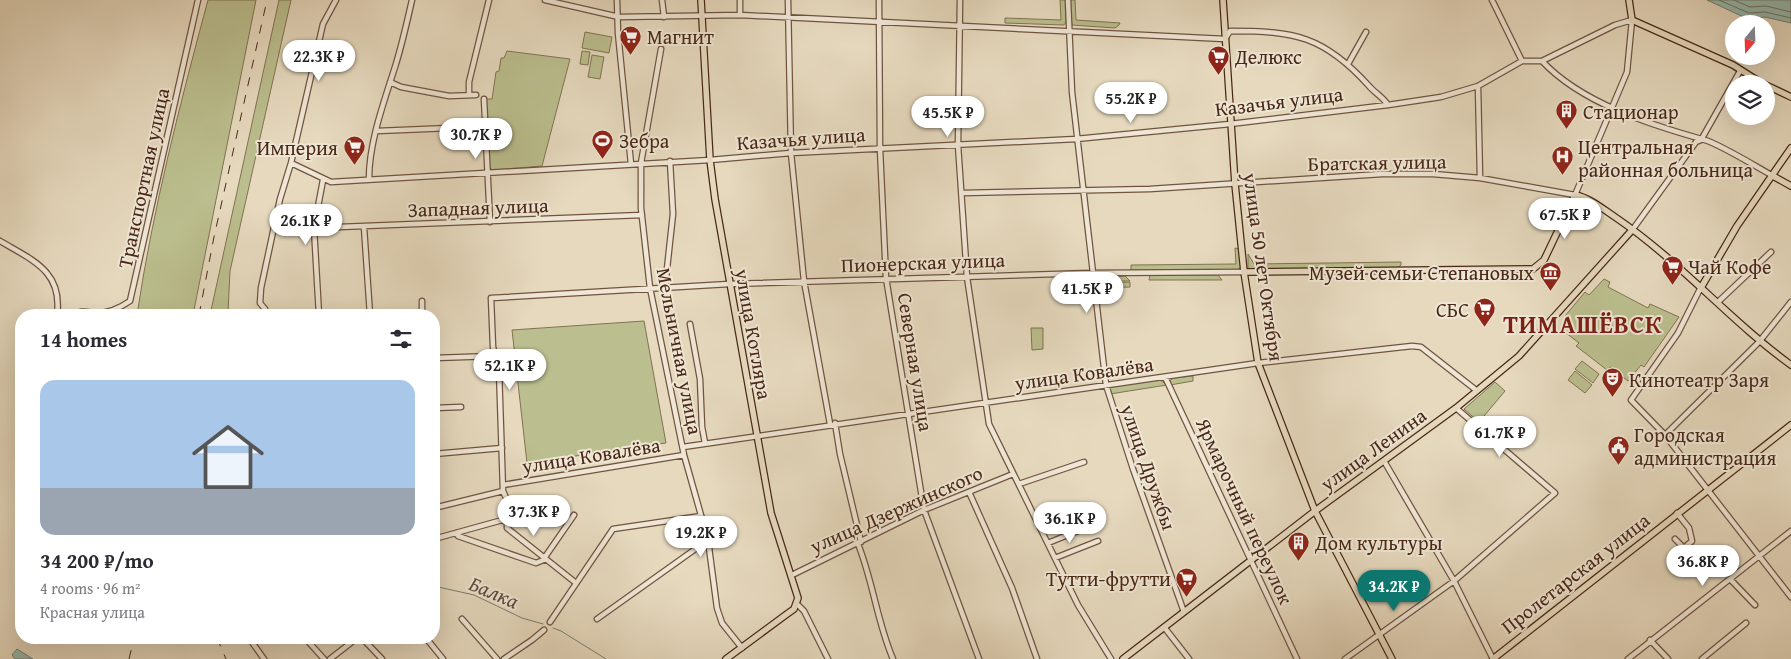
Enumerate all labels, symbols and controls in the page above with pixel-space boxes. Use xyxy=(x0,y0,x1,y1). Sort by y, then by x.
north arrow xyxy=(1725,15,1775,65)
map controls xyxy=(1725,15,1775,125)
place label: Магнит xyxy=(647,22,714,51)
supermarket icon: Магнит xyxy=(619,24,643,55)
pin: 22.3K ₽ xyxy=(273,39,365,82)
place label: Делюкс xyxy=(1234,42,1302,71)
text: 22.3K ₽ xyxy=(293,44,345,68)
supermarket icon: Делюкс xyxy=(1207,44,1231,75)
button: layers xyxy=(1725,75,1775,125)
street label: Казачья улица xyxy=(1213,79,1345,123)
pin: 55.2K ₽ xyxy=(1085,82,1177,124)
street label: Транспортная улица xyxy=(110,85,176,271)
text: 55.2K ₽ xyxy=(1105,86,1157,110)
pin: 45.5K ₽ xyxy=(902,96,994,138)
place label: Стационар xyxy=(1583,97,1679,126)
building icon: Стационар xyxy=(1555,99,1579,130)
text: 45.5K ₽ xyxy=(922,100,974,124)
pin: 30.7K ₽ xyxy=(430,118,522,160)
street label: Казачья улица xyxy=(736,119,867,157)
text: 30.7K ₽ xyxy=(450,122,502,146)
place label: Зебра xyxy=(619,126,670,155)
sports icon: Зебра xyxy=(591,128,615,159)
place label: Центральная районная больница xyxy=(1578,132,1753,184)
place label: Империя xyxy=(257,133,338,162)
supermarket icon: Империя xyxy=(342,135,366,166)
hospital icon: Центральная районная больница xyxy=(1550,145,1574,176)
street label: Братская улица xyxy=(1307,146,1447,178)
street label: улица 50 лет Октября xyxy=(1236,170,1292,363)
street label: Западная улица xyxy=(407,190,550,224)
pin: 67.5K ₽ xyxy=(1519,198,1611,240)
text: 67.5K ₽ xyxy=(1539,202,1591,226)
pin: 26.1K ₽ xyxy=(260,204,352,246)
text: 26.1K ₽ xyxy=(280,208,332,232)
street label: Пионерская улица xyxy=(840,245,1006,279)
place label: Чай Кофе xyxy=(1688,252,1771,281)
supermarket icon: Чай Кофе xyxy=(1660,254,1684,285)
place label: Музей семьи Степановых xyxy=(1309,258,1535,287)
museum icon: Музей семьи Степановых xyxy=(1538,260,1562,291)
street label: Мельничная улица xyxy=(650,265,710,437)
street label: улица Котляра xyxy=(728,266,780,402)
pin: 41.5K ₽ xyxy=(1041,272,1133,314)
text: 41.5K ₽ xyxy=(1061,276,1113,300)
street label: Северная улица xyxy=(891,291,941,434)
place label: СБС xyxy=(1436,295,1469,324)
supermarket icon: СБС xyxy=(1473,297,1497,328)
district label: ТИМАШЁВСК xyxy=(1503,306,1663,342)
text: 14 homes xyxy=(40,324,127,355)
icon: filters xyxy=(387,325,415,353)
pin: 52.1K ₽ xyxy=(464,348,556,391)
street label: улица Ковалёва xyxy=(1012,349,1156,397)
text: 52.1K ₽ xyxy=(484,353,536,377)
place label: Кинотеатр Заря xyxy=(1629,365,1769,394)
theatre icon: Кинотеатр Заря xyxy=(1601,367,1625,398)
street label: улица Дружбы xyxy=(1114,399,1184,534)
street label: улица Ленина xyxy=(1313,400,1433,498)
icon: home xyxy=(183,412,273,502)
street label: Ярмарочный переулок xyxy=(1189,412,1301,609)
pin: 61.7K ₽ xyxy=(1454,416,1546,458)
text: 61.7K ₽ xyxy=(1474,420,1526,444)
place label: Городская администрация xyxy=(1634,420,1776,472)
street label: улица Ковалёва xyxy=(519,430,663,480)
public building icon: Городская администрация xyxy=(1606,434,1630,465)
street label: улица Дзержинского xyxy=(804,458,987,561)
pin: 37.3K ₽ xyxy=(488,494,580,537)
text: 37.3K ₽ xyxy=(508,499,560,523)
pin: 36.1K ₽ xyxy=(1024,502,1116,544)
street label: Пролетарская улица xyxy=(1495,505,1656,640)
text: 36.1K ₽ xyxy=(1044,506,1096,530)
pin: 19.2K ₽ xyxy=(655,516,747,558)
text: 19.2K ₽ xyxy=(675,520,727,544)
place label: Дом культуры xyxy=(1314,528,1442,557)
building icon: Дом культуры xyxy=(1287,530,1311,561)
pin: 36.8K ₽ xyxy=(1657,544,1749,587)
text: 34 200 ₽/mo xyxy=(40,545,154,576)
text: 36.8K ₽ xyxy=(1677,549,1729,573)
place label: Тутти-фрутти xyxy=(1046,564,1171,593)
supermarket icon: Тутти-фрутти xyxy=(1175,566,1199,597)
water label: Балка xyxy=(464,568,524,616)
pin: 34.2K ₽ xyxy=(1348,570,1440,612)
text: 34.2K ₽ xyxy=(1368,574,1420,598)
text: 4 rooms · 96 m² xyxy=(40,576,140,600)
text: Красная улица xyxy=(40,600,145,624)

